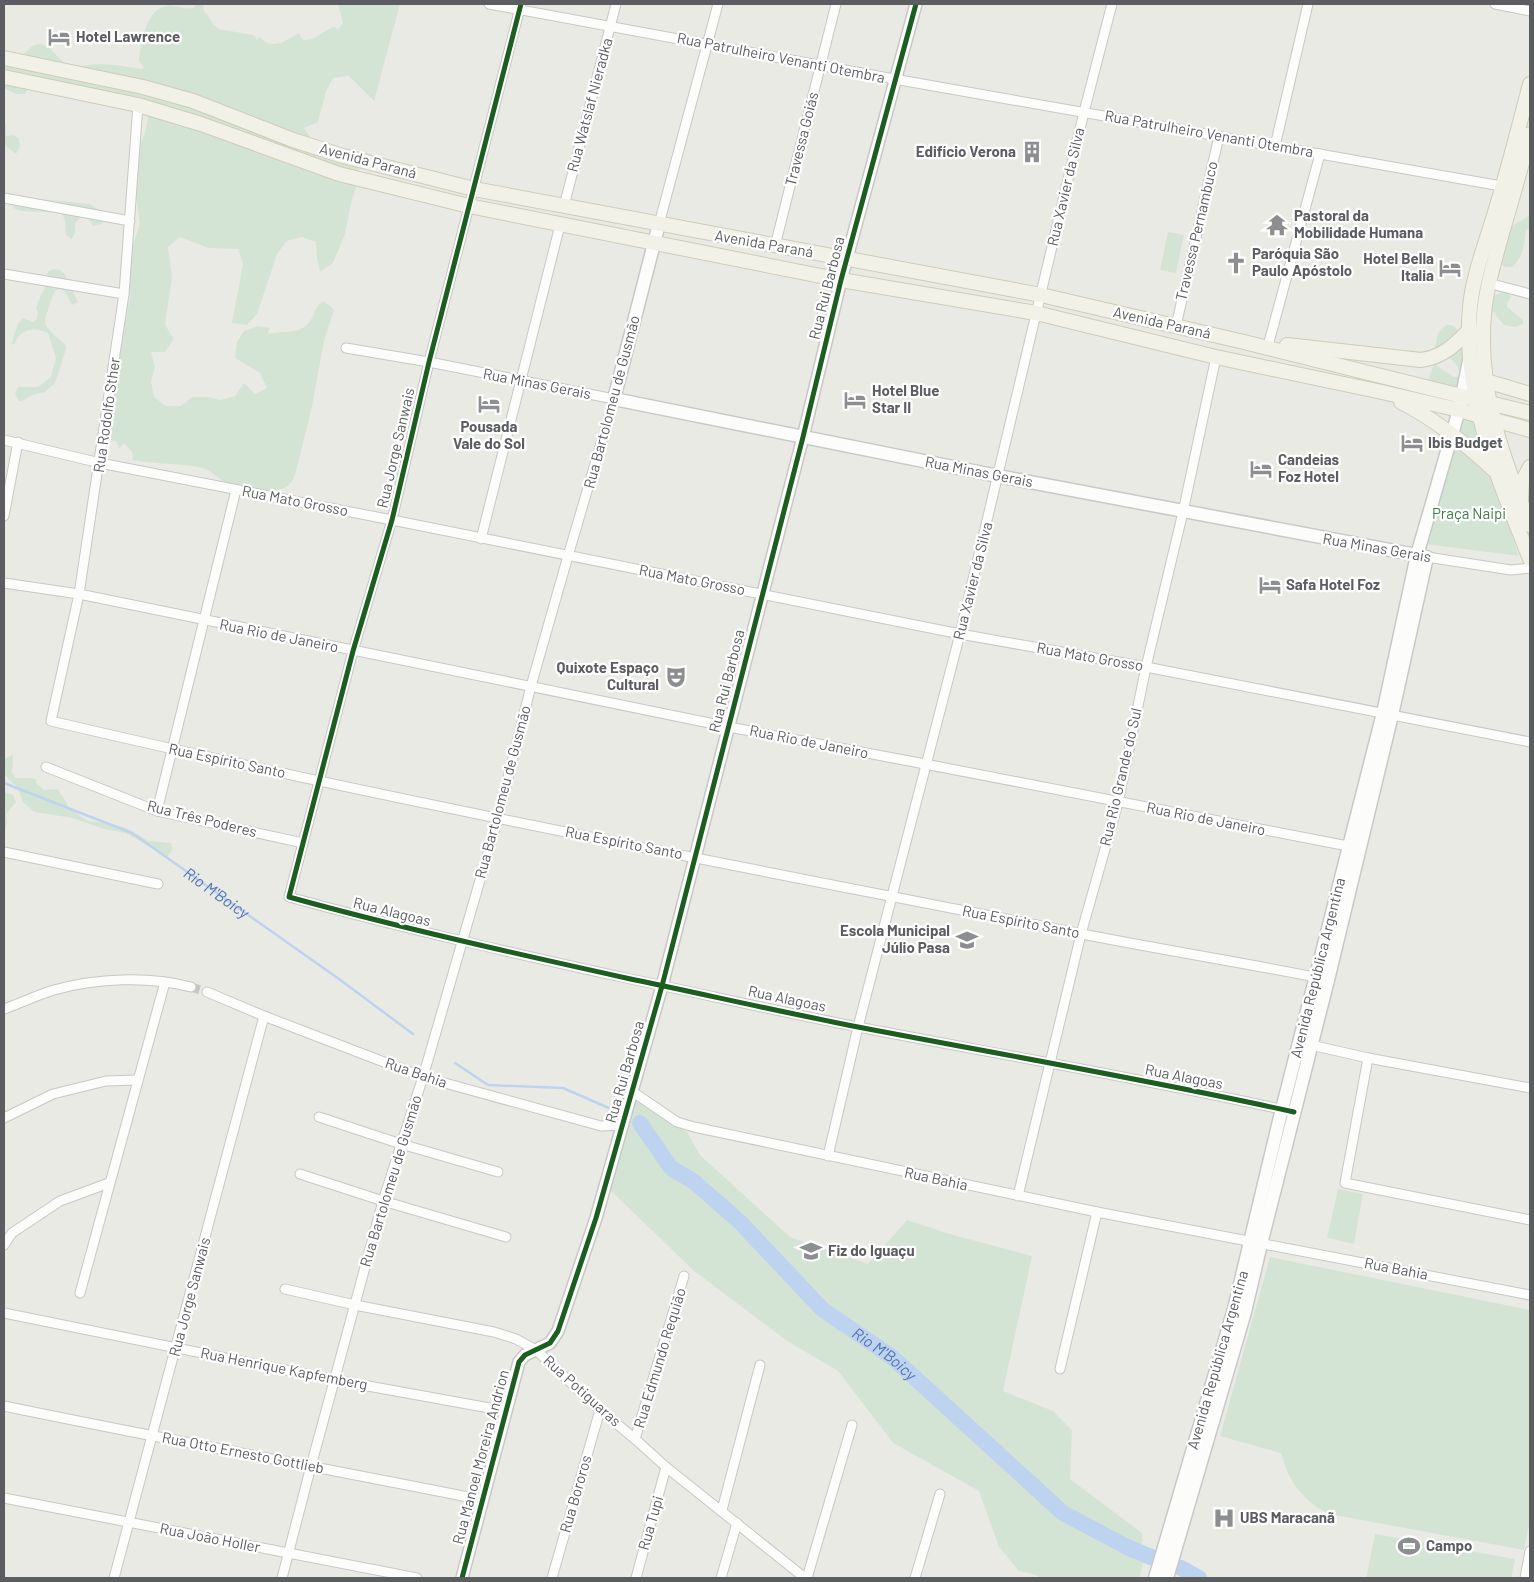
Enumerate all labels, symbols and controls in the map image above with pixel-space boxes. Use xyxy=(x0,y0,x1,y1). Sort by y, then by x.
hotel icon: Hotel Lawrence xyxy=(46,24,72,50)
place label: Hotel Lawrence xyxy=(76,27,180,45)
street label: Rua Patrulheiro Venanti Otembra xyxy=(676,28,887,86)
street label: Rua Watslaf Nieradka xyxy=(562,36,616,174)
street label: Travessa Goiás xyxy=(781,90,821,188)
street label: Rua Patrulheiro Venanti Otembra xyxy=(1103,106,1315,160)
street label: Rua Xavier da Silva xyxy=(1043,126,1087,248)
street label: Avenida Paraná xyxy=(318,138,419,182)
building icon: Edifício Verona xyxy=(1019,139,1045,165)
place label: Edifício Verona xyxy=(916,142,1016,160)
street label: Travessa Pernambuco xyxy=(1171,159,1221,302)
place label: Pastoral da Mobilidade Humana xyxy=(1294,206,1423,241)
temple icon: Pastoral da Mobilidade Humana xyxy=(1264,212,1290,238)
street label: Avenida Paraná xyxy=(714,225,815,261)
street label: Rua Rui Barbosa xyxy=(805,234,848,341)
place label: Paróquia São Paulo Apóstolo xyxy=(1252,244,1352,279)
place label: Hotel Bella Italia xyxy=(1363,249,1434,284)
church icon: Paróquia São Paulo Apóstolo xyxy=(1223,250,1249,276)
hotel icon: Hotel Bella Italia xyxy=(1437,255,1463,281)
street label: Avenida Paraná xyxy=(1112,302,1213,342)
street label: Rua Bartolomeu de Gusmão xyxy=(579,313,643,490)
street label: Rua Rodolfo Sther xyxy=(89,355,123,474)
street label: Rua Minas Gerais xyxy=(482,364,593,402)
place label: Hotel Blue Star II xyxy=(872,381,939,416)
street label: Rua Jorge Sanwais xyxy=(372,386,418,510)
hotel icon: Hotel Blue Star II xyxy=(842,387,868,413)
hotel icon: Pousada Vale do Sol xyxy=(476,391,502,417)
place label: Pousada Vale do Sol xyxy=(453,417,525,452)
hotel icon: Ibis Budget xyxy=(1399,430,1425,456)
place label: Ibis Budget xyxy=(1428,433,1503,451)
place label: Candeias Foz Hotel xyxy=(1278,450,1340,485)
street label: Rua Minas Gerais xyxy=(924,452,1035,490)
hotel icon: Candeias Foz Hotel xyxy=(1248,456,1274,482)
street label: Rua Mato Grosso xyxy=(241,481,350,519)
park label: Praça Naipi xyxy=(1432,504,1506,522)
street label: Rua Xavier da Silva xyxy=(949,520,995,642)
street label: Rua Minas Gerais xyxy=(1322,529,1433,565)
street label: Rua Mato Grosso xyxy=(638,560,747,598)
hotel icon: Safa Hotel Foz xyxy=(1257,572,1283,598)
place label: Safa Hotel Foz xyxy=(1286,575,1380,593)
street label: Rua Rio de Janeiro xyxy=(218,615,340,655)
street label: Rua Rui Barbosa xyxy=(705,627,748,734)
street label: Rua Mato Grosso xyxy=(1036,638,1145,674)
place label: Quixote Espaço Cultural xyxy=(557,658,659,693)
theatre icon: Quixote Espaço Cultural xyxy=(663,664,689,690)
street label: Rua Bartolomeu de Gusmão xyxy=(470,703,534,880)
street label: Rua Rio Grande do Sul xyxy=(1095,706,1145,848)
street label: Rua Rio de Janeiro xyxy=(748,721,870,761)
street label: Rua Espírito Santo xyxy=(167,739,287,781)
street label: Rua Três Poderes xyxy=(145,796,259,840)
street label: Rua Rio de Janeiro xyxy=(1145,798,1267,838)
street label: Rua Espírito Santo xyxy=(564,822,684,862)
water label: Rio M'Boicy xyxy=(181,863,254,922)
street label: Avenida República Argentina xyxy=(1286,876,1348,1060)
street label: Rua Alagoas xyxy=(352,893,433,929)
street label: Rua Espírito Santo xyxy=(961,901,1081,941)
place label: Escola Municipal Júlio Pasa xyxy=(840,921,950,956)
school or university icon: Escola Municipal Júlio Pasa xyxy=(954,927,980,953)
street label: Rua Alagoas xyxy=(747,981,828,1015)
street label: Rua Rui Barbosa xyxy=(601,1019,647,1125)
street label: Rua Bahia xyxy=(383,1053,450,1091)
street label: Rua Alagoas xyxy=(1144,1060,1225,1092)
street label: Rua Bartolomeu de Gusmão xyxy=(355,1093,425,1269)
street label: Rua Bahia xyxy=(903,1163,970,1194)
street label: Rua Jorge Sanwais xyxy=(164,1235,214,1358)
school or university icon: Fiz do Iguaçu xyxy=(798,1238,824,1264)
place label: Fiz do Iguaçu xyxy=(828,1241,915,1259)
street label: Rua Bahia xyxy=(1363,1253,1430,1283)
street label: Avenida República Argentina xyxy=(1183,1268,1251,1451)
street label: Rua Edmundo Requião xyxy=(629,1285,689,1430)
water label: Rio M'Boicy xyxy=(849,1323,921,1384)
street label: Rua Henrique Kapfemberg xyxy=(199,1343,369,1393)
street label: Rua Potiguaras xyxy=(540,1351,625,1430)
street label: Rua Manoel Moreira Andrion xyxy=(448,1368,512,1546)
street label: Rua Otto Ernesto Gottlieb xyxy=(161,1427,326,1477)
street label: Rua Bororos xyxy=(555,1453,595,1535)
street label: Rua Tupi xyxy=(634,1493,666,1552)
hospital icon: UBS Maracanã xyxy=(1211,1505,1237,1531)
place label: UBS Maracanã xyxy=(1240,1508,1335,1526)
street label: Rua João Holler xyxy=(159,1518,262,1556)
sports icon: Campo xyxy=(1396,1533,1422,1559)
place label: Campo xyxy=(1426,1536,1472,1554)

